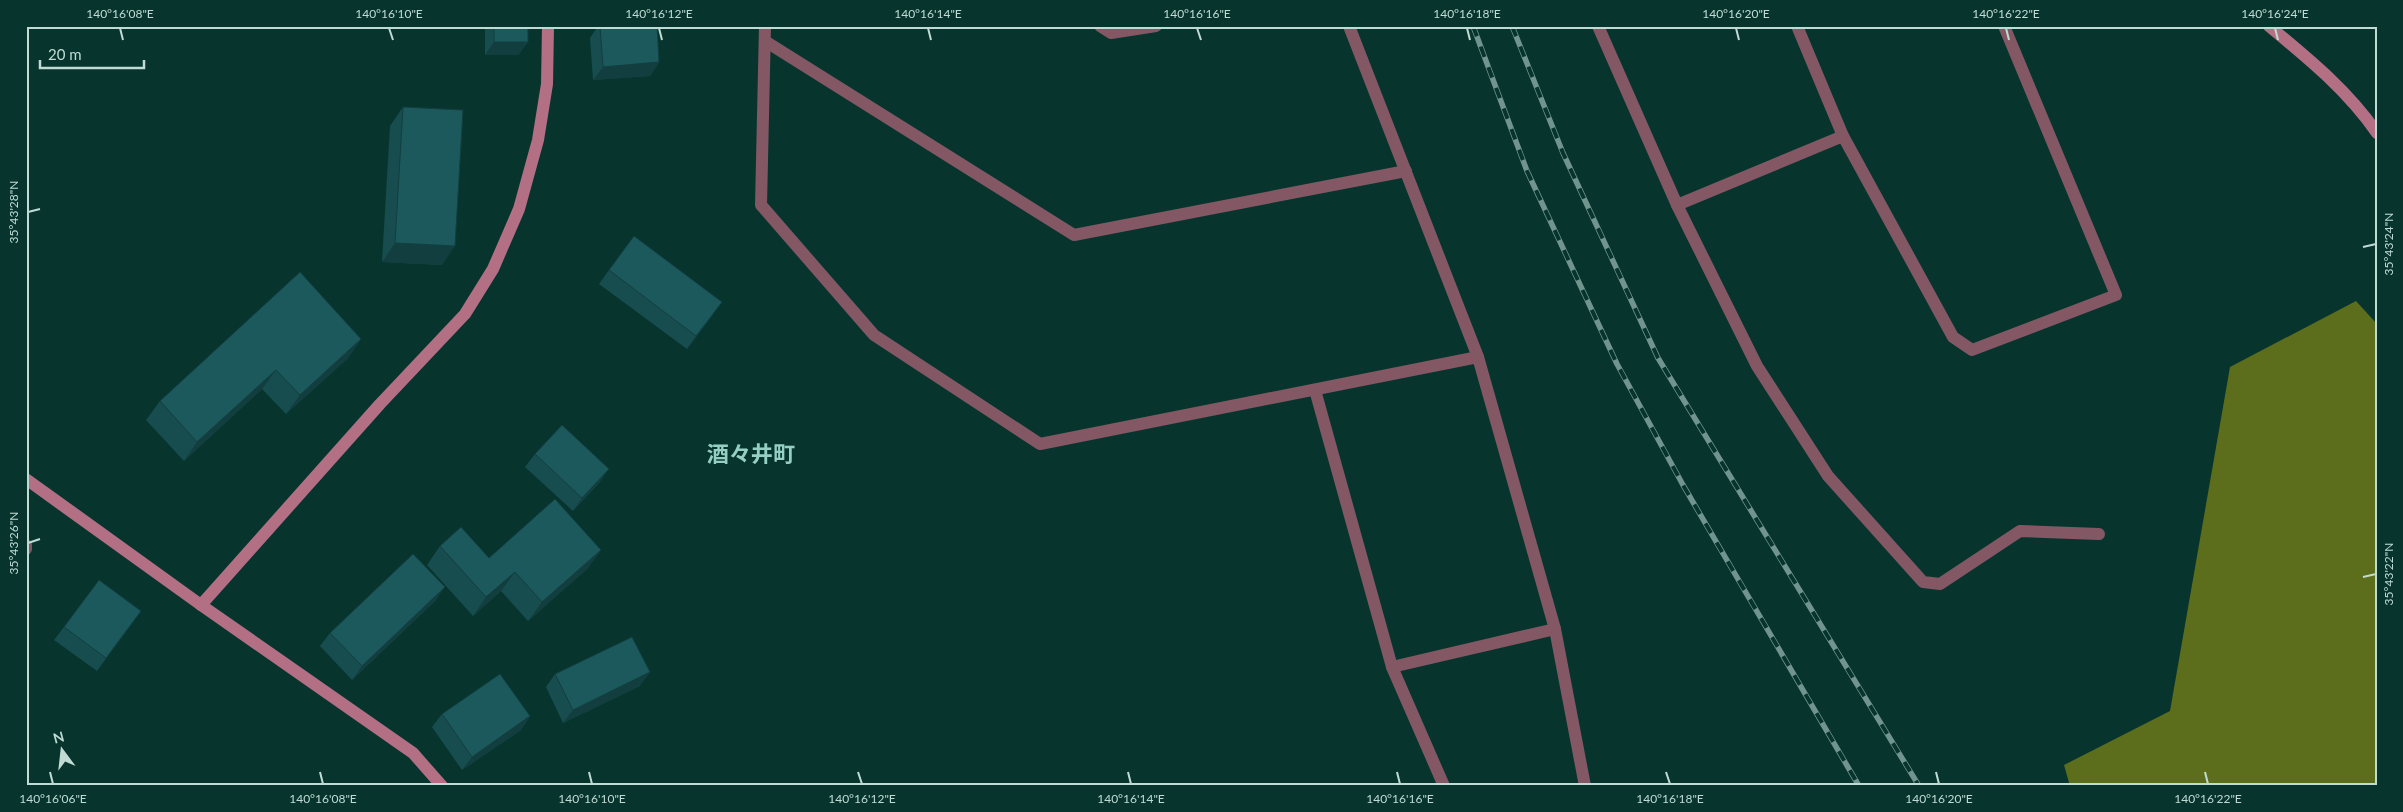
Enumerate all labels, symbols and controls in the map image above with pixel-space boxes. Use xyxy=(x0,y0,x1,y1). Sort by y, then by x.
text: 140°16'08"E xyxy=(86,6,154,21)
text: 140°16'10"E xyxy=(355,6,423,21)
text: 140°16'12"E xyxy=(625,6,693,21)
text: 140°16'14"E xyxy=(894,6,962,21)
text: 140°16'16"E xyxy=(1163,6,1231,21)
text: 140°16'18"E xyxy=(1433,6,1501,21)
text: 140°16'20"E xyxy=(1702,6,1770,21)
text: 140°16'22"E xyxy=(1972,6,2040,21)
text: 140°16'24"E xyxy=(2241,6,2309,21)
scale bar xyxy=(40,38,144,70)
text: 20 m xyxy=(48,45,82,63)
text: 35°43'28"N xyxy=(6,181,21,243)
text: 35°43'24"N xyxy=(2381,213,2396,275)
district label: 酒々井町 xyxy=(707,440,795,467)
text: 35°43'26"N xyxy=(6,512,21,574)
text: 35°43'22"N xyxy=(2381,543,2396,605)
north arrow xyxy=(38,724,88,774)
text: N xyxy=(51,727,66,747)
text: 140°16'06"E xyxy=(19,791,87,806)
text: 140°16'08"E xyxy=(289,791,357,806)
text: 140°16'10"E xyxy=(558,791,626,806)
text: 140°16'12"E xyxy=(828,791,896,806)
text: 140°16'14"E xyxy=(1097,791,1165,806)
text: 140°16'16"E xyxy=(1366,791,1434,806)
text: 140°16'18"E xyxy=(1636,791,1704,806)
text: 140°16'20"E xyxy=(1905,791,1973,806)
text: 140°16'22"E xyxy=(2174,791,2242,806)

